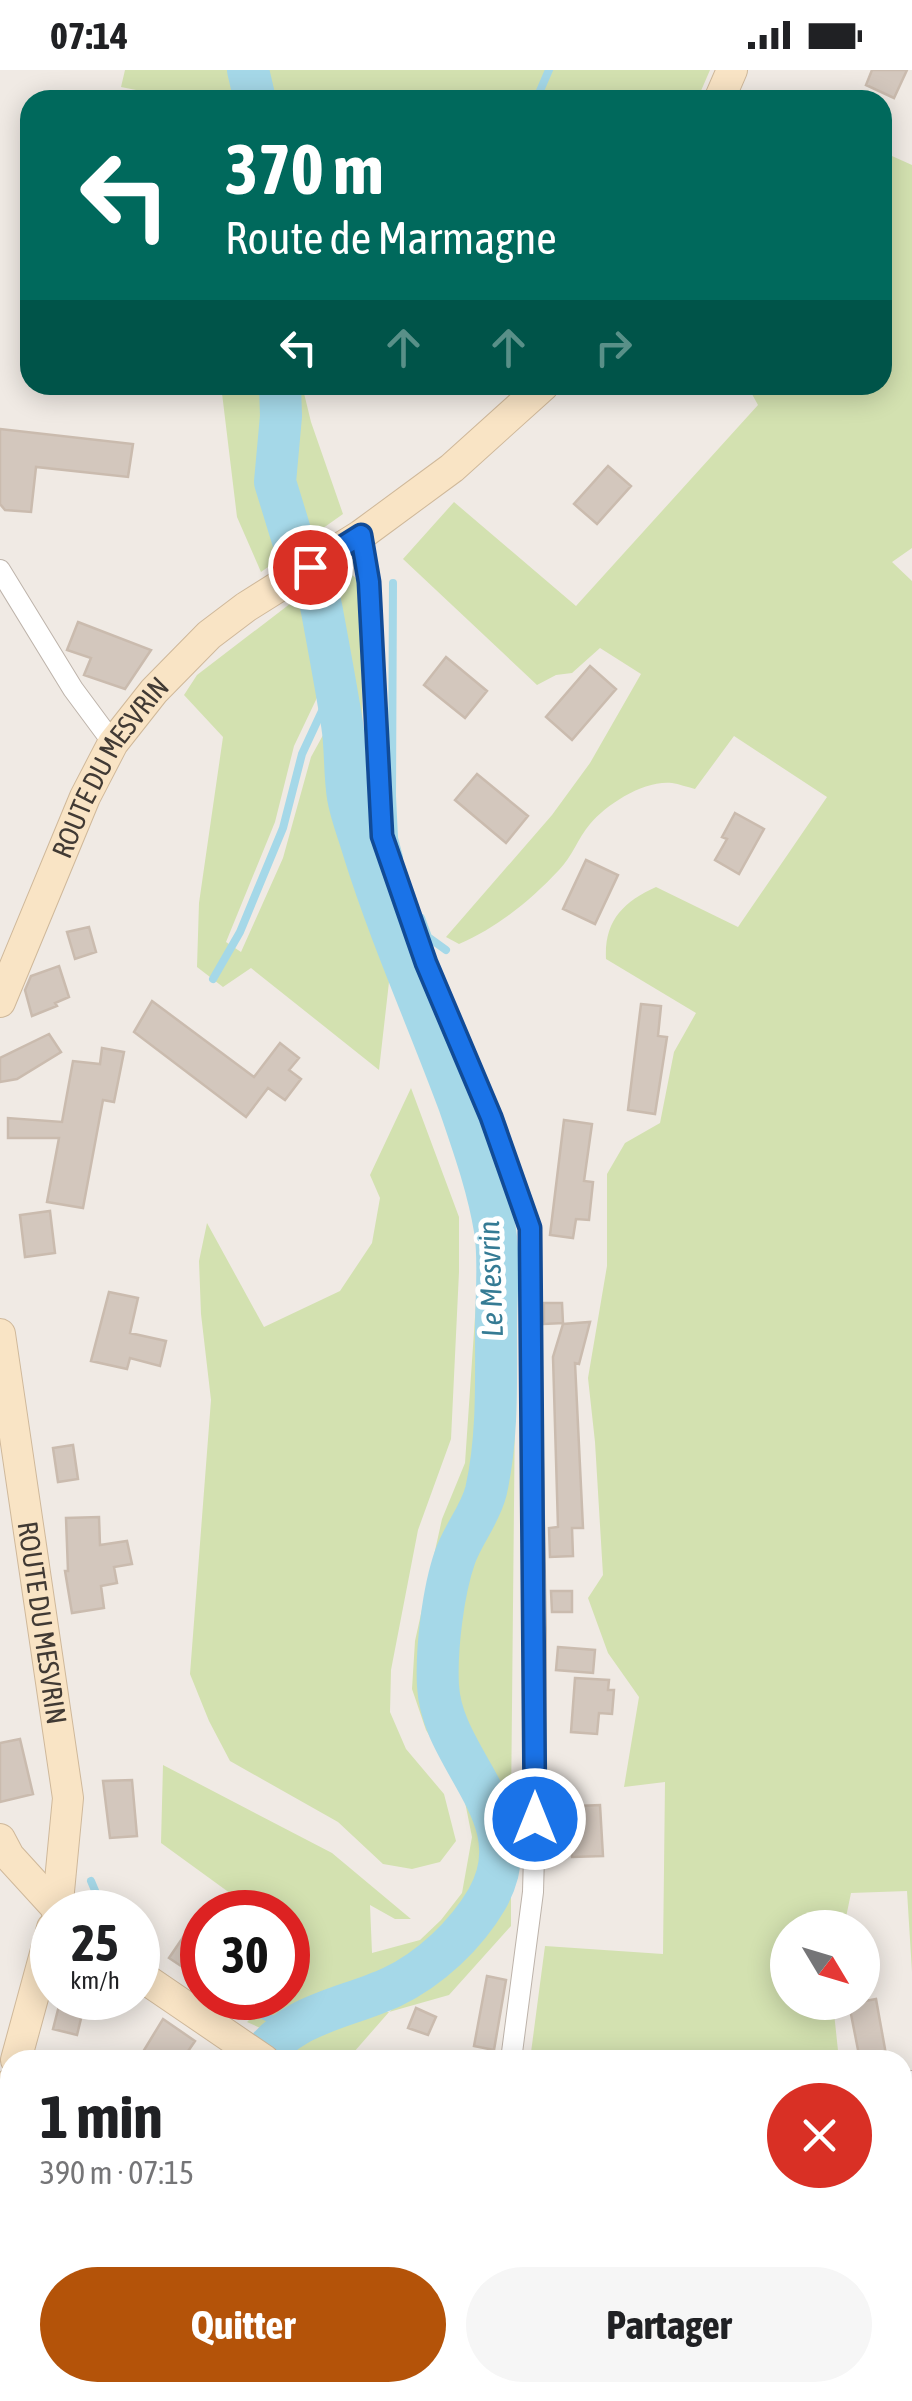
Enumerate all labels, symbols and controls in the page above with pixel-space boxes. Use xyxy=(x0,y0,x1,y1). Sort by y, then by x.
text: 07:14 xyxy=(50,14,128,57)
text: 370 m xyxy=(225,129,384,209)
icon: left xyxy=(60,130,190,260)
text: Route de Marmagne xyxy=(225,212,557,264)
icon: left xyxy=(271,320,326,375)
icon: ahead xyxy=(376,320,431,375)
icon: ahead xyxy=(481,320,536,375)
icon: right xyxy=(586,320,641,375)
pin xyxy=(268,525,353,610)
icon: arrive xyxy=(283,540,338,595)
street label: ROUTE DU MESVRIN xyxy=(46,670,175,862)
water label: Le Mesvrin xyxy=(471,1220,509,1338)
street label: ROUTE DU MESVRIN xyxy=(12,1519,73,1726)
position arrow xyxy=(483,1767,587,1871)
speed limit sign: 30 xyxy=(180,1890,310,2020)
north arrow xyxy=(770,1910,880,2020)
map controls xyxy=(770,1910,880,2020)
text: 25 xyxy=(71,1914,118,1972)
text: km/h xyxy=(70,1966,120,1994)
text: 1 min xyxy=(40,2082,163,2151)
button: close xyxy=(767,2083,872,2188)
text: 390 m · 07:15 xyxy=(40,2154,194,2191)
button: Quitter xyxy=(40,2267,446,2382)
button: Partager xyxy=(466,2267,872,2382)

